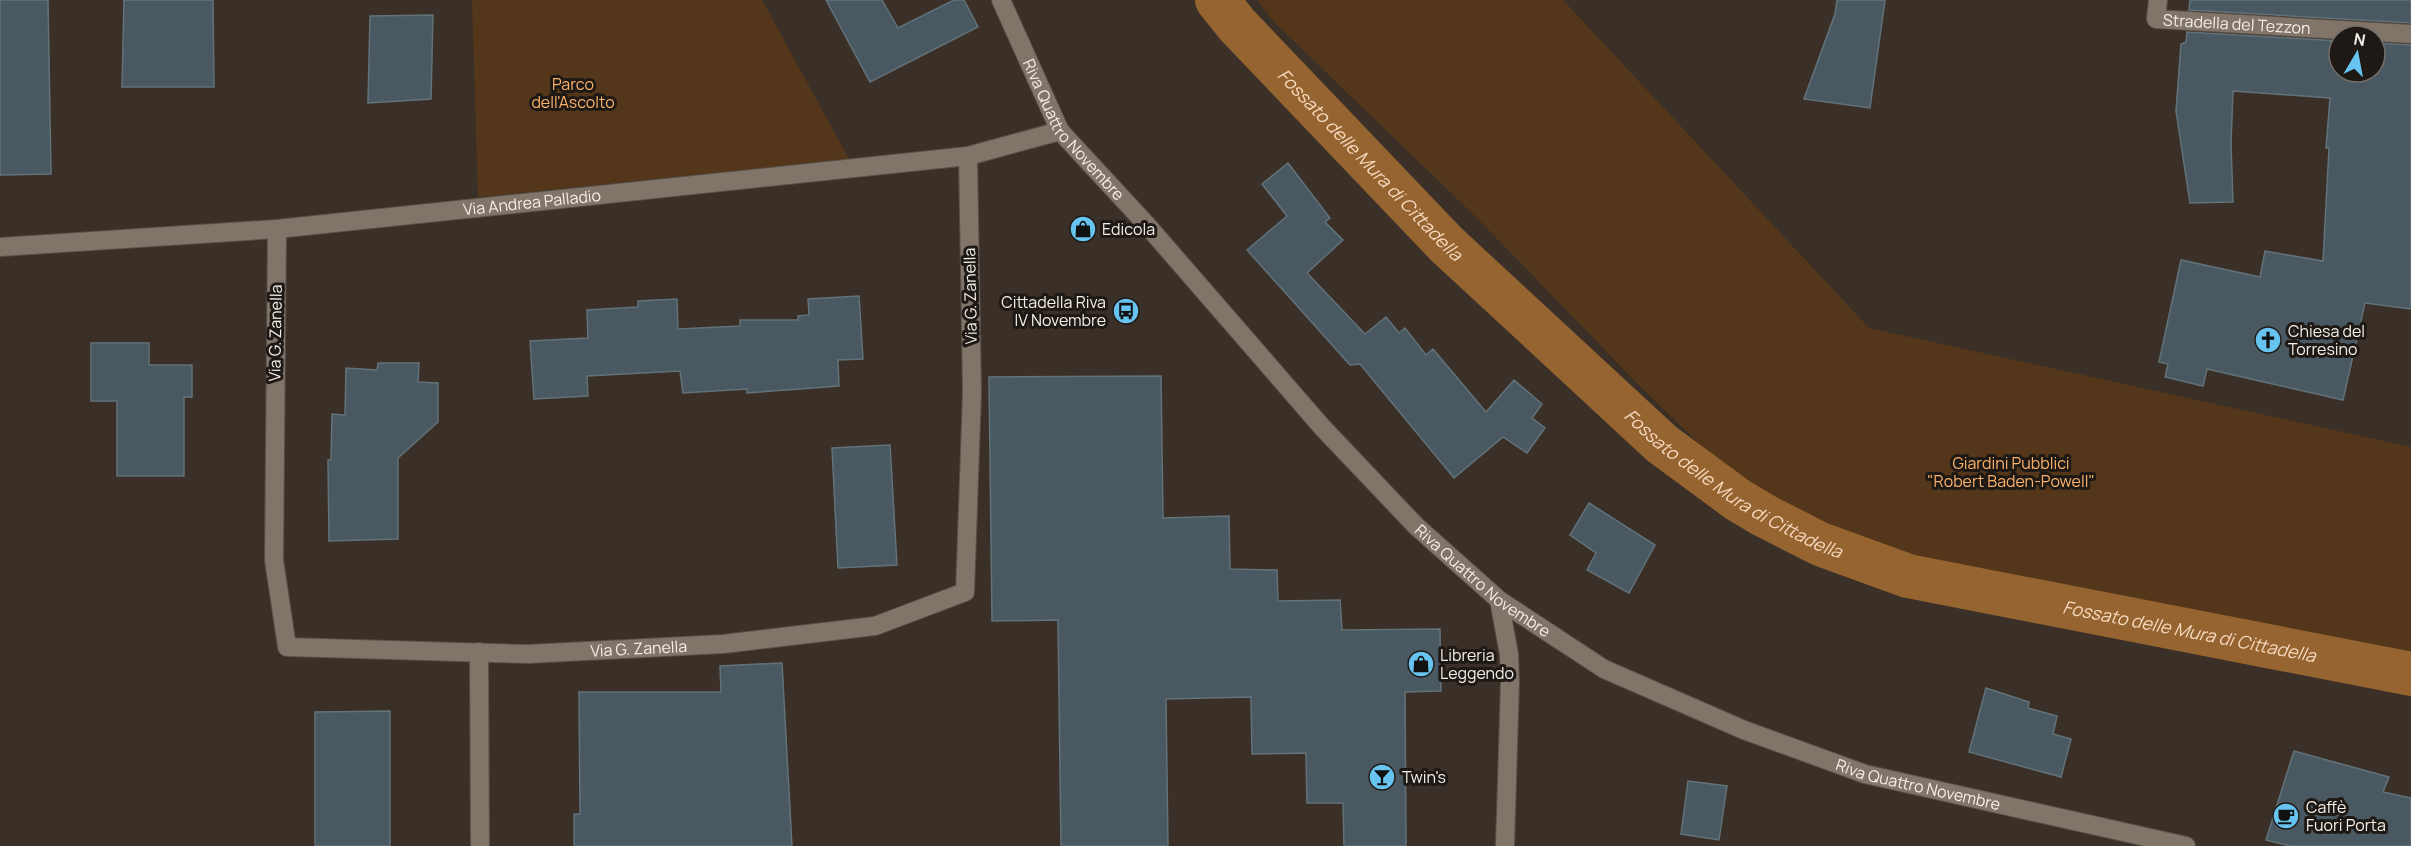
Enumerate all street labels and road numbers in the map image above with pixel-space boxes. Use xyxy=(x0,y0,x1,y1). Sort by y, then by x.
street label: Stradella del Tezzon xyxy=(2162,8,2311,39)
street label: Riva Quattro Novembre xyxy=(1018,55,1130,205)
street label: Via Andrea Palladio xyxy=(462,184,602,220)
street label: Via G. Zanella xyxy=(958,247,982,345)
street label: Via G. Zanella xyxy=(263,284,287,382)
street label: Riva Quattro Novembre xyxy=(1410,519,1555,642)
street label: Via G. Zanella xyxy=(590,635,688,662)
street label: Riva Quattro Novembre xyxy=(1833,753,2003,815)

